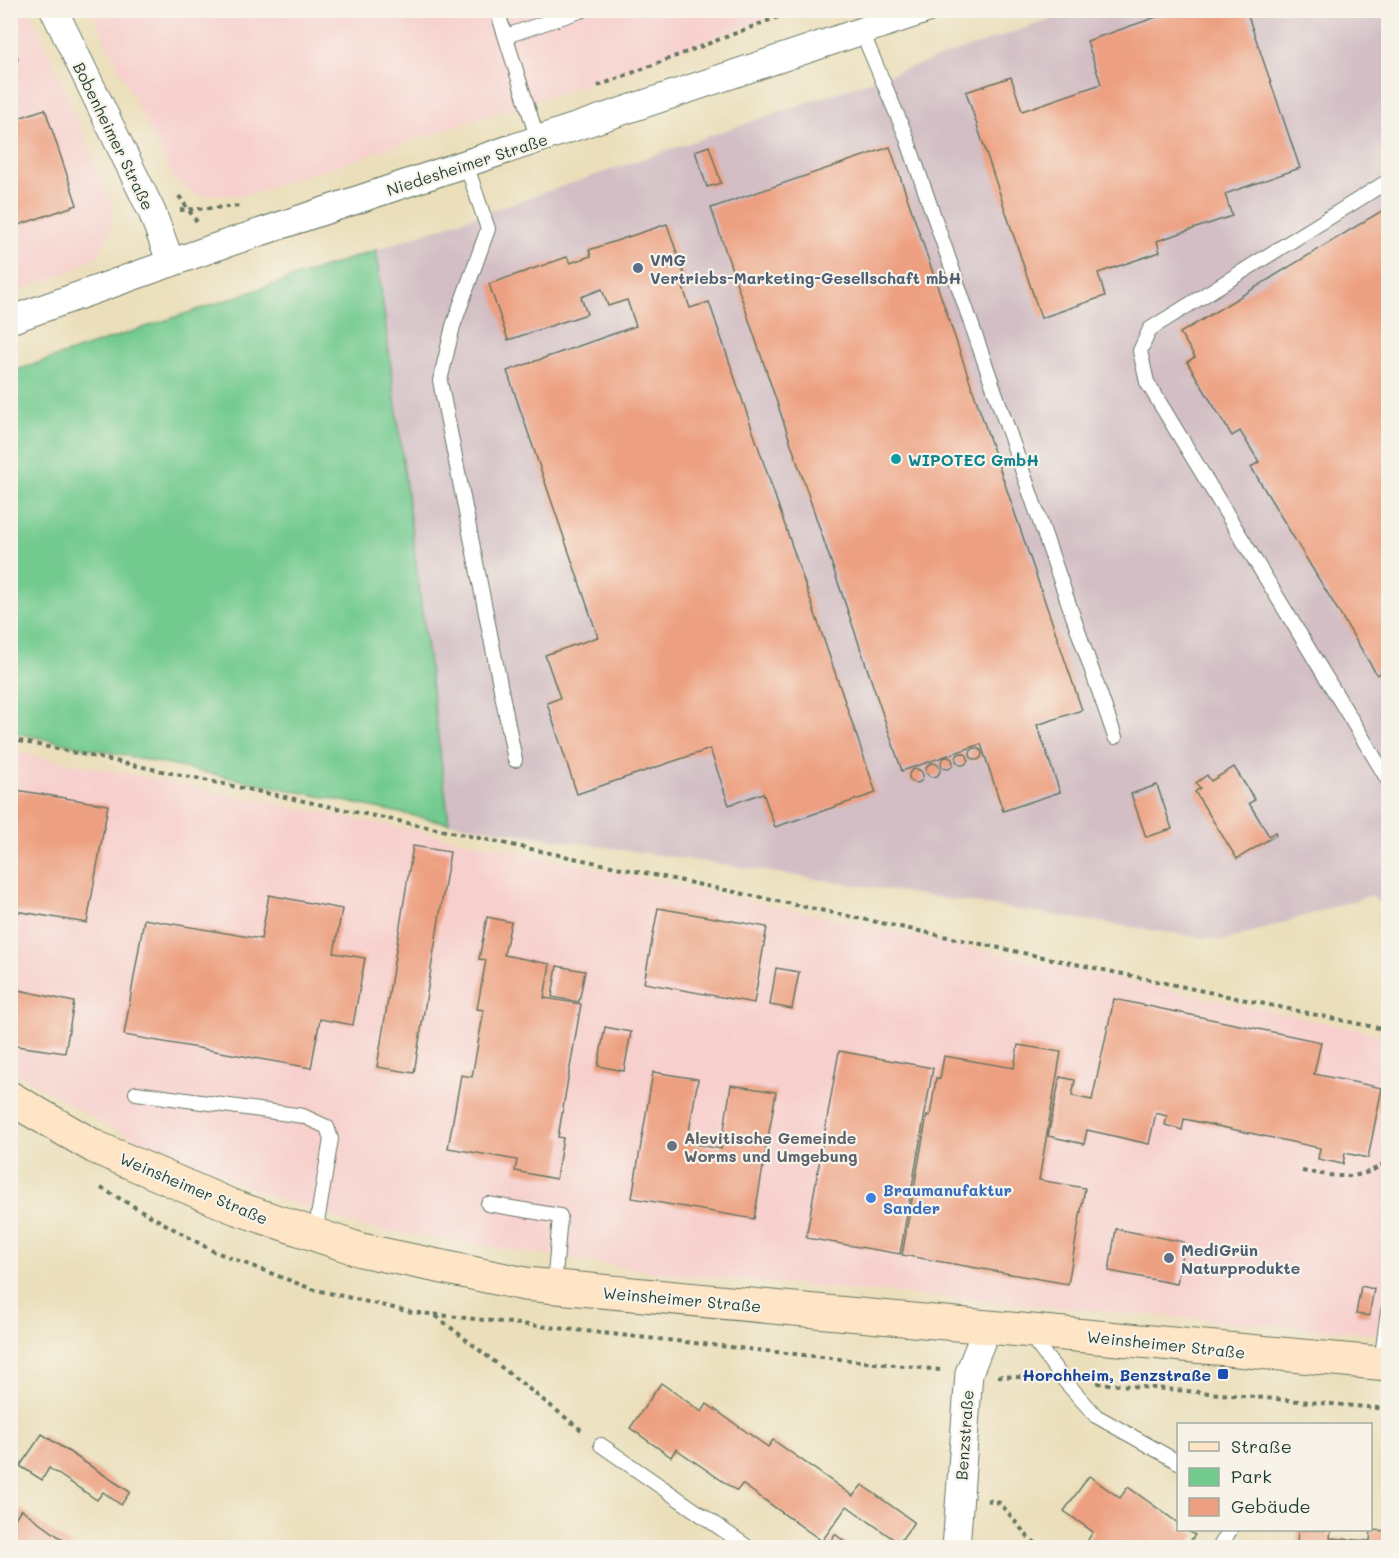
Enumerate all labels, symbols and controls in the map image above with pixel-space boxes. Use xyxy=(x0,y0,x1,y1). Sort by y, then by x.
street label: Bobenheimer Straße xyxy=(69,59,159,213)
street label: Niedesheimer Straße xyxy=(384,128,550,200)
place label: VMG Vertriebs-Marketing-Gesellschaft mbH xyxy=(650,249,961,288)
marker: VMG Vertriebs-Marketing-Gesellschaft mbH xyxy=(631,261,645,275)
place label: WIPOTEC GmbH xyxy=(908,449,1039,470)
marker: WIPOTEC GmbH xyxy=(889,452,903,466)
place label: Alevitische Gemeinde Worms und Umgebung xyxy=(684,1127,858,1166)
marker: Alevitische Gemeinde Worms und Umgebung xyxy=(665,1139,679,1153)
street label: Weinsheimer Straße xyxy=(117,1147,271,1229)
place label: Braumanufaktur Sander xyxy=(883,1179,1012,1218)
marker: Braumanufaktur Sander xyxy=(864,1191,878,1205)
place label: MediGrün Naturprodukte xyxy=(1181,1239,1300,1278)
marker: MediGrün Naturprodukte xyxy=(1162,1251,1176,1265)
street label: Weinsheimer Straße xyxy=(602,1282,762,1316)
street label: Weinsheimer Straße xyxy=(1086,1325,1246,1363)
place label: Horchheim, Benzstraße xyxy=(1022,1364,1211,1385)
marker: Horchheim, Benzstraße xyxy=(1216,1367,1230,1381)
street label: Benzstraße xyxy=(950,1389,978,1481)
legend xyxy=(1177,1423,1372,1531)
text: Straße xyxy=(1231,1434,1292,1458)
text: Park xyxy=(1231,1464,1272,1488)
text: Gebäude xyxy=(1231,1494,1311,1518)

